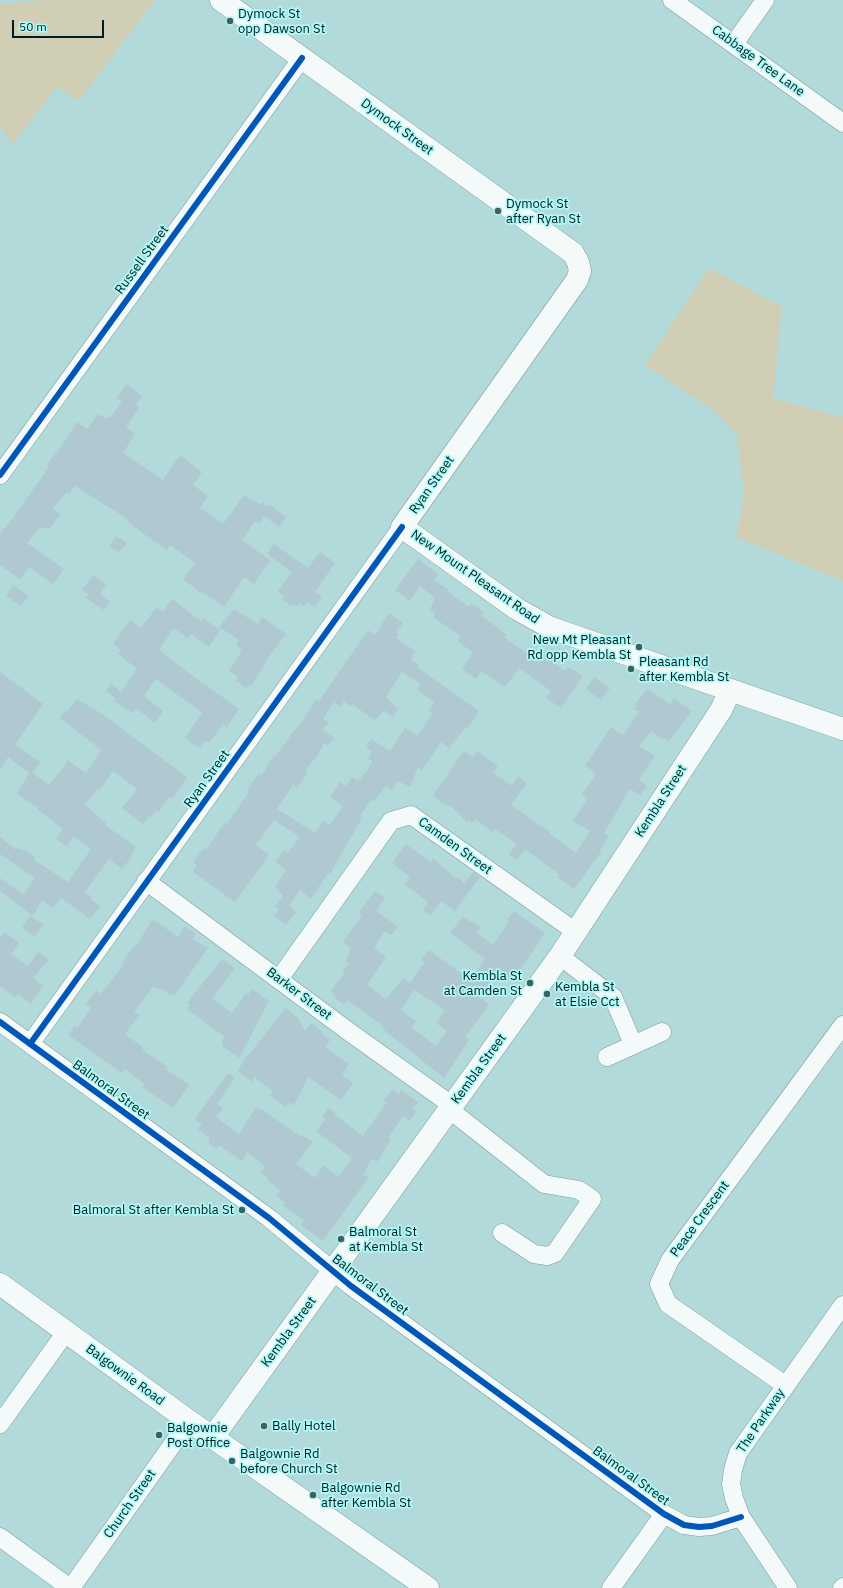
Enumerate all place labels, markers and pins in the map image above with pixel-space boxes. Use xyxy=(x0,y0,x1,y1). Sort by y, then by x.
place label: Dymock St opp Dawson St xyxy=(238,6,325,37)
marker: Dymock St opp Dawson St xyxy=(225,16,235,26)
place label: Dymock St after Ryan St xyxy=(506,196,581,227)
marker: Dymock St after Ryan St xyxy=(493,206,503,216)
place label: New Mt Pleasant Rd opp Kembla St xyxy=(527,632,631,663)
marker: New Mt Pleasant Rd opp Kembla St xyxy=(634,642,644,652)
place label: Pleasant Rd after Kembla St xyxy=(639,654,729,685)
marker: Pleasant Rd after Kembla St xyxy=(626,664,636,674)
place label: Kembla St at Camden St xyxy=(444,968,522,999)
marker: Kembla St at Camden St xyxy=(525,978,535,988)
place label: Kembla St at Elsie Cct xyxy=(555,979,620,1010)
marker: Kembla St at Elsie Cct xyxy=(542,989,552,999)
place label: Balmoral St after Kembla St xyxy=(73,1202,234,1218)
marker: Balmoral St after Kembla St xyxy=(237,1205,247,1215)
place label: Balmoral St at Kembla St xyxy=(349,1224,423,1255)
marker: Balmoral St at Kembla St xyxy=(336,1234,346,1244)
place label: Bally Hotel xyxy=(272,1418,336,1434)
place label: Balgownie Post Office xyxy=(167,1420,230,1451)
marker: Bally Hotel xyxy=(259,1421,269,1431)
marker: Balgownie Post Office xyxy=(154,1430,164,1440)
place label: Balgownie Rd before Church St xyxy=(240,1446,338,1477)
marker: Balgownie Rd before Church St xyxy=(227,1456,237,1466)
place label: Balgownie Rd after Kembla St xyxy=(321,1480,411,1511)
marker: Balgownie Rd after Kembla St xyxy=(308,1490,318,1500)

